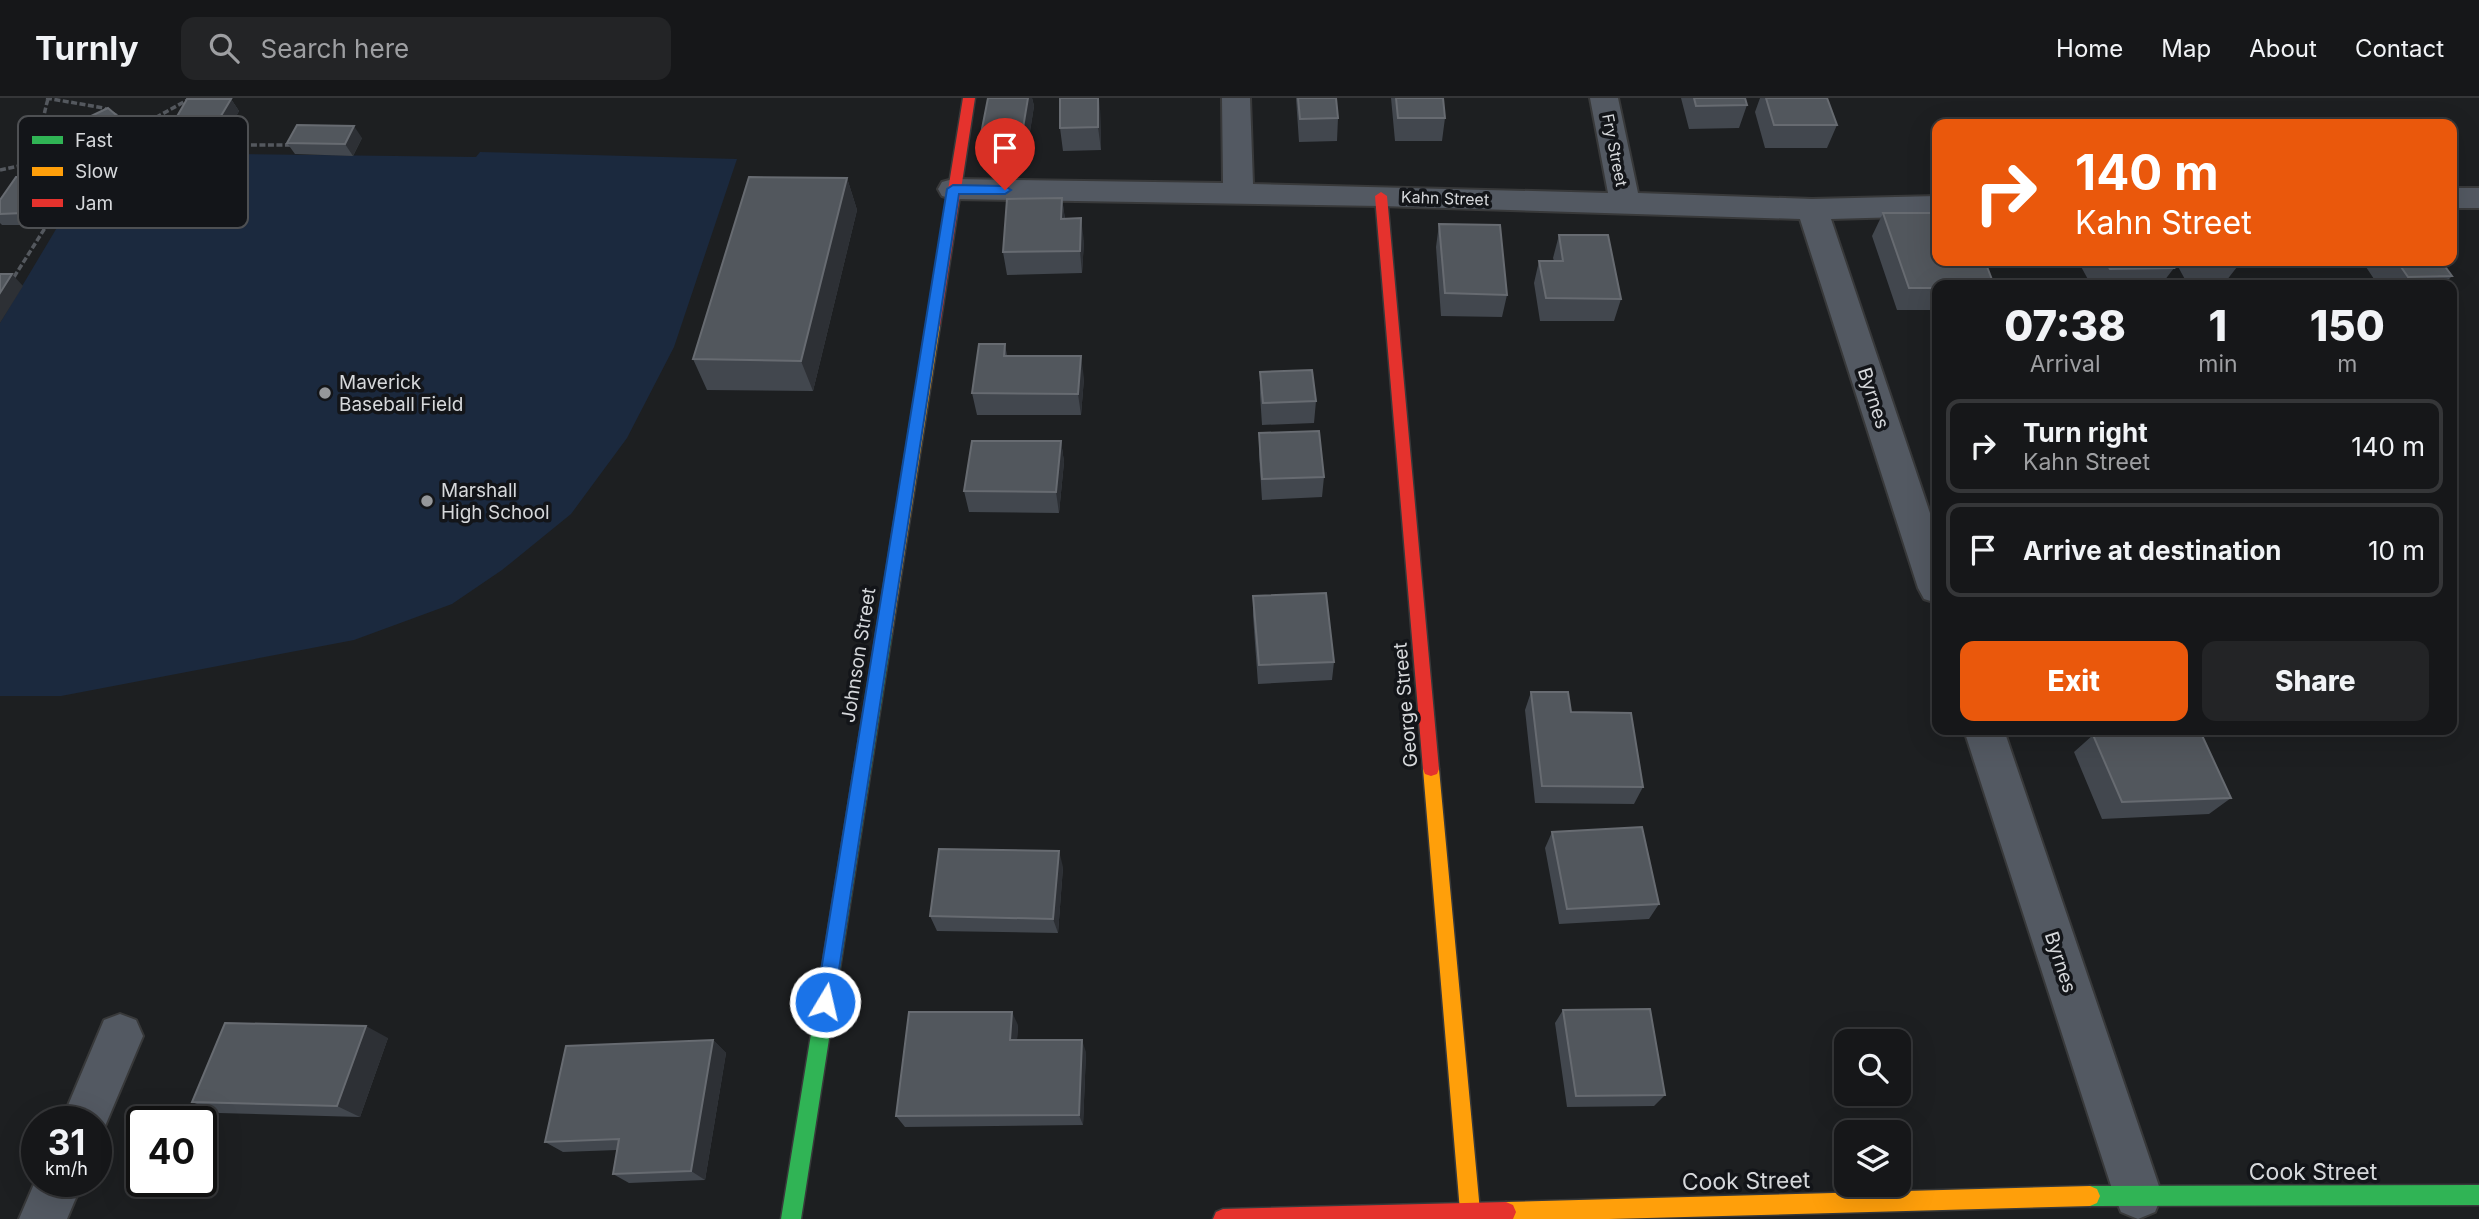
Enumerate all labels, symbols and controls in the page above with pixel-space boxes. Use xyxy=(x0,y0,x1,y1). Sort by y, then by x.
search box xyxy=(181,17,671,80)
text: Turnly xyxy=(35,28,139,68)
icon: search xyxy=(205,29,243,67)
text: Search here xyxy=(261,33,409,64)
text: Home xyxy=(2056,34,2123,63)
text: Map xyxy=(2161,34,2211,63)
text: About xyxy=(2249,34,2317,63)
text: Contact xyxy=(2355,34,2444,63)
street label: Fry Street xyxy=(1598,112,1632,188)
legend xyxy=(18,116,248,228)
pin xyxy=(975,118,1035,190)
text: Fast xyxy=(75,129,113,152)
icon: arrive xyxy=(986,129,1024,167)
text: 140 m xyxy=(2075,143,2219,202)
icon: right xyxy=(1960,147,2051,238)
text: Slow xyxy=(75,160,118,183)
street label: Kahn Street xyxy=(1401,186,1489,210)
text: Jam xyxy=(75,192,113,215)
text: Kahn Street xyxy=(2075,203,2252,242)
text: 07:38 xyxy=(2004,300,2126,351)
text: 1 xyxy=(2209,300,2227,351)
text: 150 xyxy=(2310,300,2385,351)
text: Arrival xyxy=(2030,350,2101,378)
text: min xyxy=(2198,350,2238,378)
text: m xyxy=(2337,350,2357,378)
street label: Byrnes xyxy=(1853,365,1894,432)
place label: Maverick Baseball Field xyxy=(339,371,463,416)
marker: Maverick Baseball Field xyxy=(317,385,333,401)
text: Turn right xyxy=(2023,417,2148,448)
icon: right xyxy=(1964,427,2002,465)
text: 140 m xyxy=(2351,431,2425,462)
text: Kahn Street xyxy=(2023,448,2150,476)
place label: Marshall High School xyxy=(441,479,550,524)
marker: Marshall High School xyxy=(419,493,435,509)
icon: arrive xyxy=(1964,531,2002,569)
text: Arrive at destination xyxy=(2023,535,2282,566)
text: 10 m xyxy=(2368,535,2425,566)
street label: Johnson Street xyxy=(836,586,881,724)
button: Exit xyxy=(1960,641,2188,721)
button: Share xyxy=(2202,641,2429,721)
street label: George Street xyxy=(1389,642,1422,768)
street label: Byrnes xyxy=(2040,929,2081,996)
position arrow xyxy=(788,965,862,1039)
map controls xyxy=(1834,1029,1911,1197)
button: search xyxy=(1834,1029,1911,1106)
speed limit sign: 40 xyxy=(126,1106,217,1197)
button: layers xyxy=(1834,1120,1911,1197)
text: 31 xyxy=(48,1121,85,1163)
text: km/h xyxy=(45,1158,88,1179)
street label: Cook Street xyxy=(2249,1158,2378,1186)
street label: Cook Street xyxy=(1682,1166,1811,1196)

